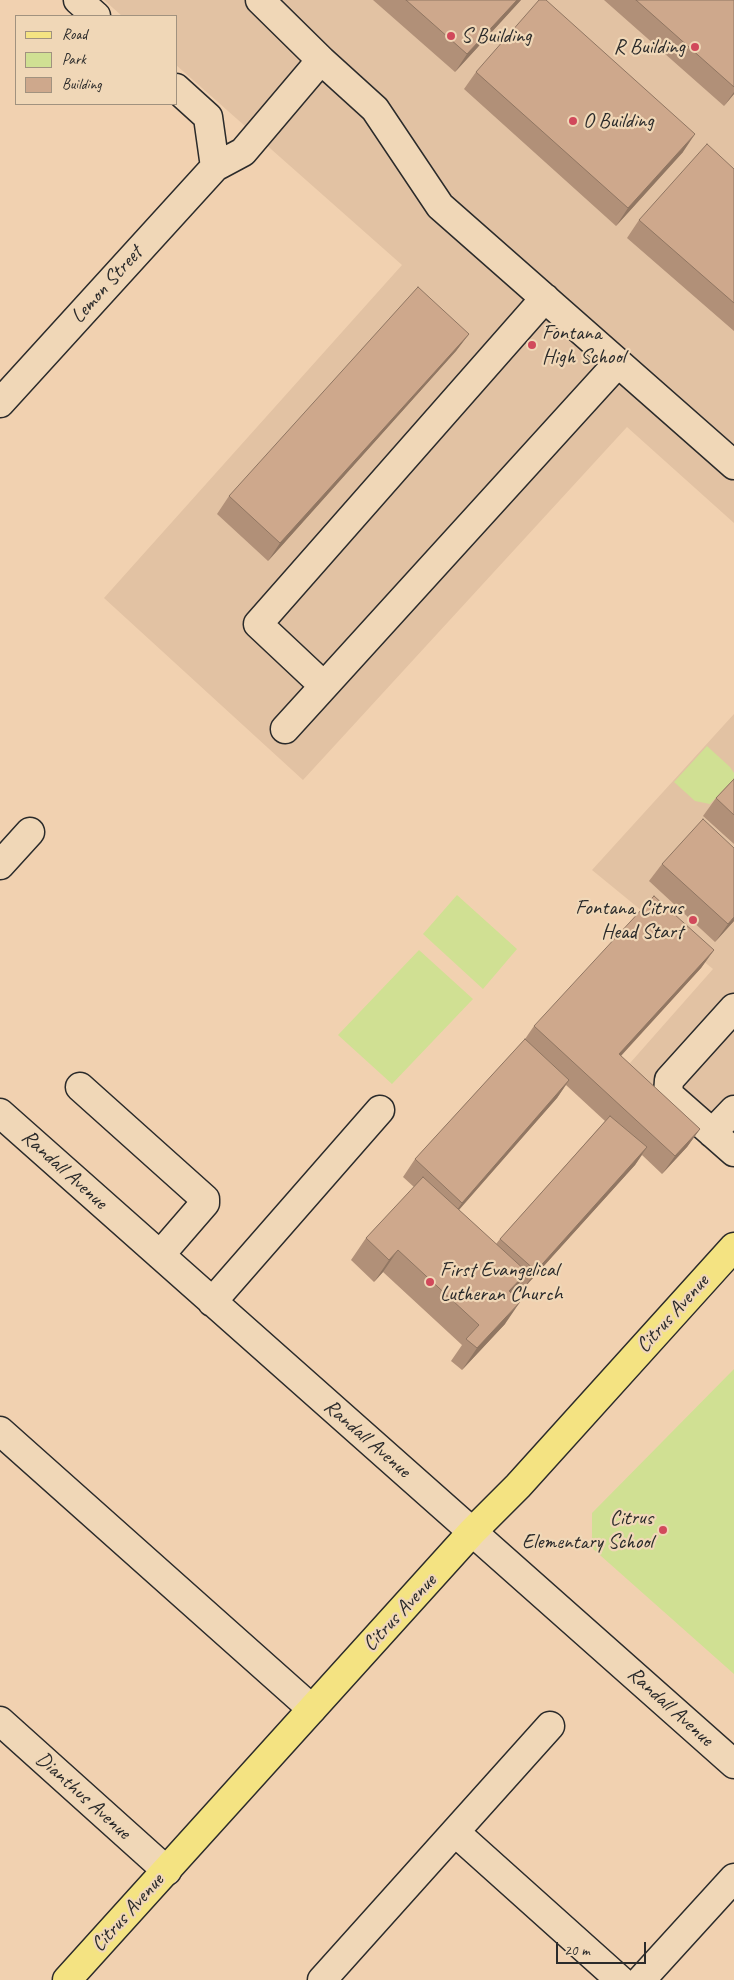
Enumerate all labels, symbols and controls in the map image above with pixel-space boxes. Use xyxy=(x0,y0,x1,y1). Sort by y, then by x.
legend xyxy=(15,15,178,105)
place label: S Building xyxy=(461,23,532,49)
text: Road xyxy=(62,25,87,44)
marker: S Building xyxy=(445,30,457,42)
place label: R Building xyxy=(613,34,685,60)
marker: R Building xyxy=(689,41,701,53)
text: Park xyxy=(62,50,86,69)
text: Building xyxy=(62,75,101,94)
place label: O Building xyxy=(583,108,654,134)
marker: O Building xyxy=(567,115,579,127)
street label: Lemon Street xyxy=(66,241,148,329)
place label: Fontana High School xyxy=(542,320,625,370)
marker: Fontana High School xyxy=(526,339,538,351)
place label: Fontana Citrus Head Start xyxy=(575,895,683,945)
marker: Fontana Citrus Head Start xyxy=(687,914,699,926)
street label: Randall Avenue xyxy=(16,1125,112,1215)
place label: First Evangelical Lutheran Church xyxy=(440,1257,562,1307)
street label: Citrus Avenue xyxy=(631,1270,715,1358)
marker: First Evangelical Lutheran Church xyxy=(424,1276,436,1288)
street label: Randall Avenue xyxy=(318,1394,416,1484)
place label: Citrus Elementary School xyxy=(522,1505,653,1555)
marker: Citrus Elementary School xyxy=(657,1524,669,1536)
street label: Citrus Avenue xyxy=(358,1569,442,1657)
street label: Randall Avenue xyxy=(622,1662,718,1752)
street label: Dianthus Avenue xyxy=(30,1747,136,1845)
street label: Citrus Avenue xyxy=(86,1869,170,1957)
scale bar xyxy=(559,1932,649,1964)
text: 20 m xyxy=(564,1941,590,1960)

